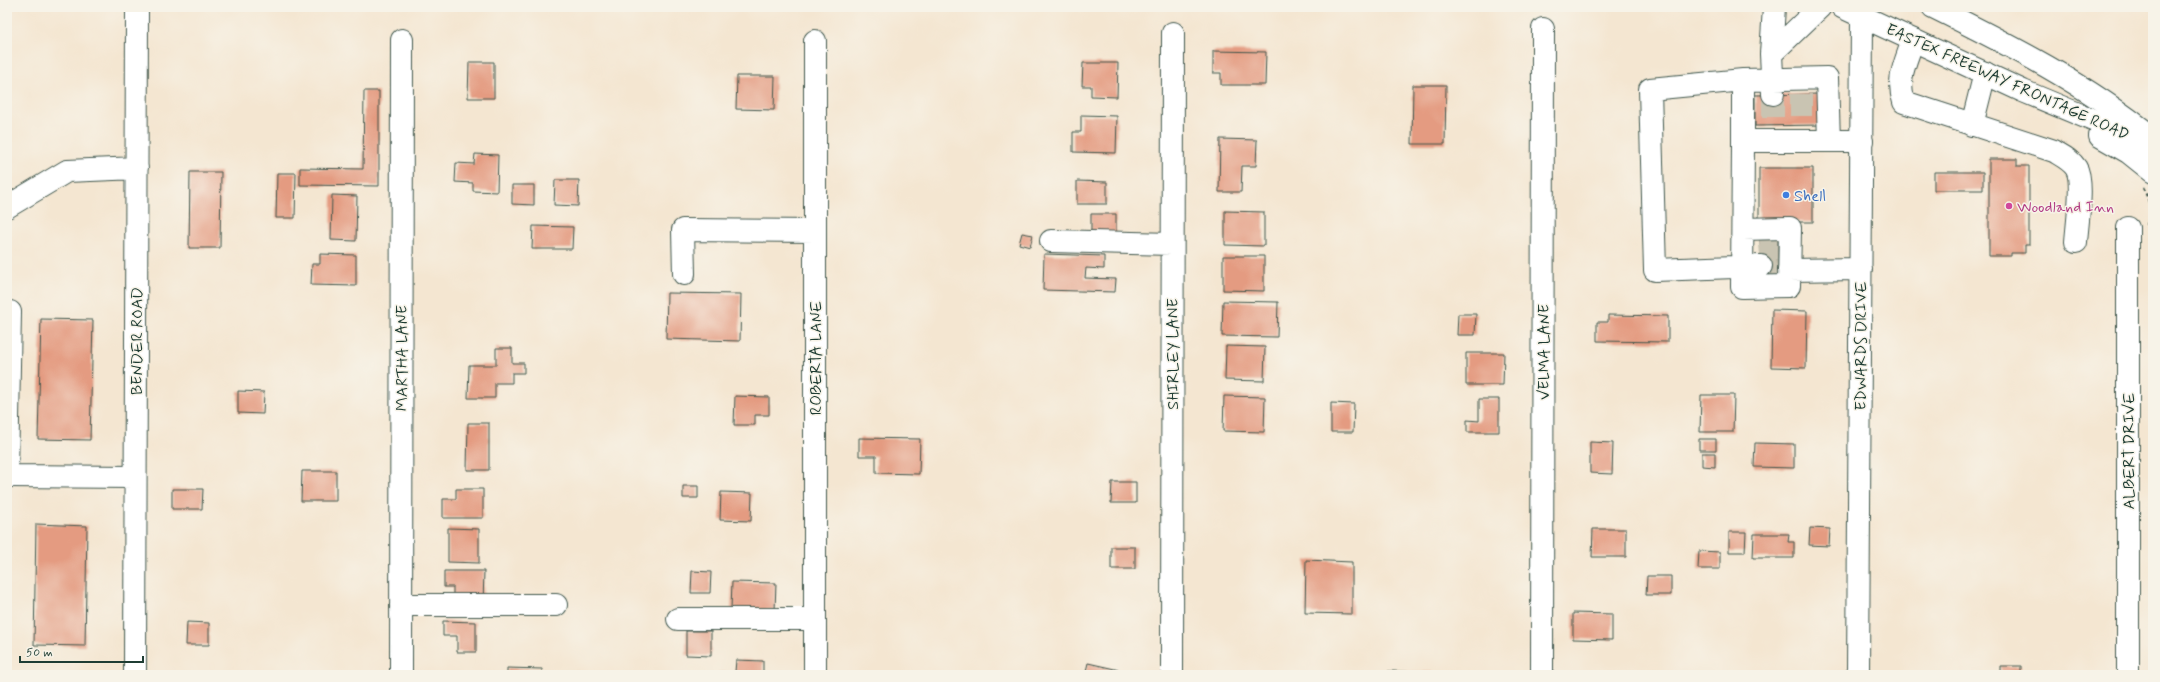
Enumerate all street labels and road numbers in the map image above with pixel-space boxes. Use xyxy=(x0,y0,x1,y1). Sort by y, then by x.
street label: EASTEX FREEWAY FRONTAGE ROAD xyxy=(1882,19,2132,146)
street label: EDWARDS DRIVE xyxy=(1851,281,1872,411)
street label: BENDER ROAD xyxy=(127,287,148,395)
street label: SHIRLEY LANE xyxy=(1163,298,1184,410)
street label: ROBERTA LANE xyxy=(806,301,827,415)
street label: VELMA LANE xyxy=(1534,304,1555,400)
street label: MARTHA LANE xyxy=(392,305,413,411)
street label: ALBERT DRIVE xyxy=(2119,393,2140,509)

